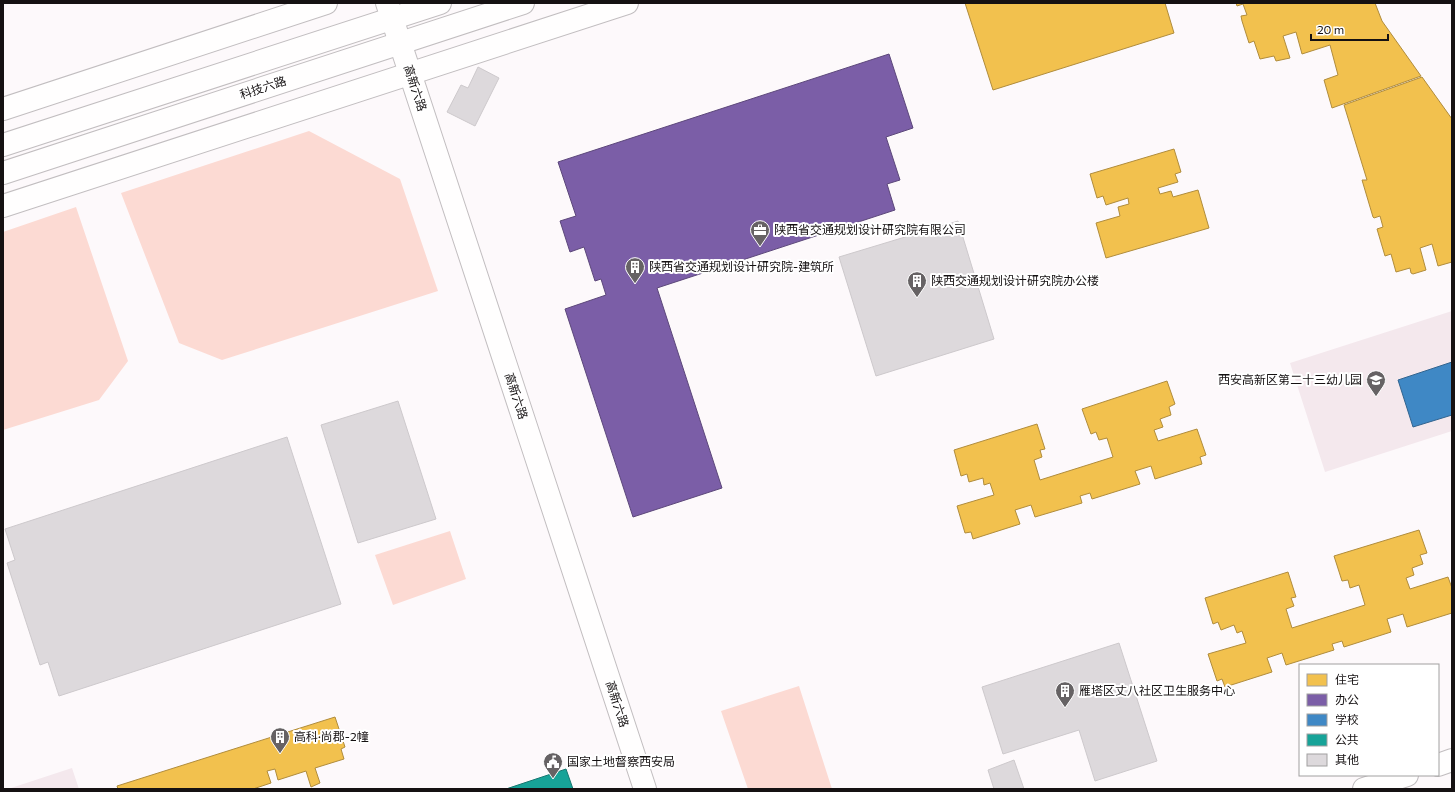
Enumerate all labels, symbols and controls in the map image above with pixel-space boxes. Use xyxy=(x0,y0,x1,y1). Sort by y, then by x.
scale bar xyxy=(1311,16,1388,42)
text: 20 m xyxy=(1317,22,1344,36)
street label: 高新六路 xyxy=(402,63,430,113)
street label: 科技六路 xyxy=(238,73,288,101)
office icon: 陕西省交通规划设计研究院有限公司 xyxy=(749,219,771,247)
place label: 陕西省交通规划设计研究院有限公司 xyxy=(774,222,966,236)
building icon: 陕西省交通规划设计研究院-建筑所 xyxy=(624,256,646,284)
place label: 陕西省交通规划设计研究院-建筑所 xyxy=(649,259,834,273)
building icon: 陕西交通规划设计研究院办公楼 xyxy=(906,270,928,298)
place label: 陕西交通规划设计研究院办公楼 xyxy=(931,273,1099,287)
school or university icon: 西安高新区第二十三幼儿园 xyxy=(1365,369,1387,397)
street label: 高新六路 xyxy=(503,371,531,421)
place label: 西安高新区第二十三幼儿园 xyxy=(1218,372,1362,386)
legend xyxy=(1299,664,1439,776)
text: 住宅 xyxy=(1335,672,1359,686)
street label: 高新六路 xyxy=(604,679,632,729)
building icon: 雁塔区丈八社区卫生服务中心 xyxy=(1054,680,1076,708)
place label: 雁塔区丈八社区卫生服务中心 xyxy=(1079,683,1235,697)
text: 办公 xyxy=(1335,692,1359,706)
text: 学校 xyxy=(1335,712,1359,726)
building icon: 高科·尚郡-2幢 xyxy=(269,726,291,754)
place label: 高科·尚郡-2幢 xyxy=(294,729,369,743)
text: 公共 xyxy=(1335,732,1359,746)
public building icon: 国家土地督察西安局 xyxy=(542,751,564,779)
text: 其他 xyxy=(1335,752,1359,766)
place label: 国家土地督察西安局 xyxy=(567,754,675,768)

